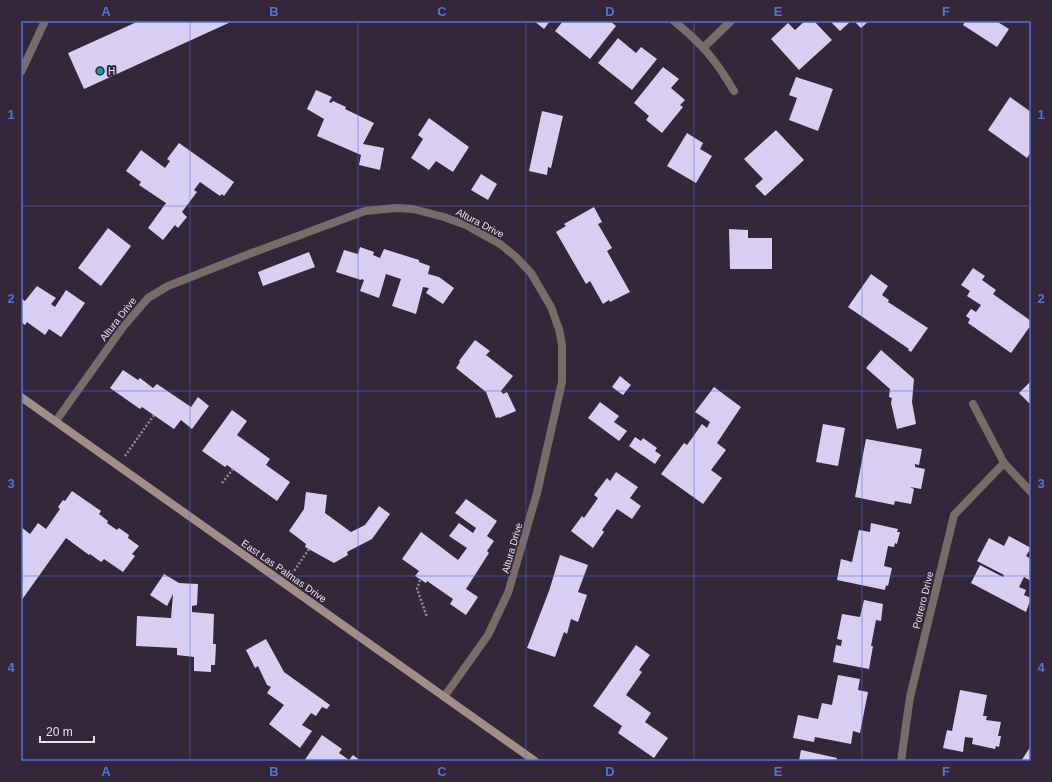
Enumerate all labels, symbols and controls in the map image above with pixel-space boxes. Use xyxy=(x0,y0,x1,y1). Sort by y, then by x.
text: A xyxy=(101,4,111,19)
text: B xyxy=(269,4,279,19)
text: C xyxy=(437,4,447,19)
text: D xyxy=(605,4,615,19)
text: E xyxy=(774,4,783,19)
text: F xyxy=(942,4,950,19)
marker: H xyxy=(95,66,105,76)
place label: H xyxy=(108,66,115,77)
text: 1 xyxy=(7,107,15,122)
text: 1 xyxy=(1037,107,1045,122)
street label: Altura Drive xyxy=(454,206,506,240)
text: 2 xyxy=(7,291,15,306)
text: 2 xyxy=(1037,291,1045,306)
street label: Altura Drive xyxy=(98,295,139,343)
text: 3 xyxy=(7,476,15,491)
text: 3 xyxy=(1037,476,1045,491)
street label: Altura Drive xyxy=(500,521,525,575)
street label: East Las Palmas Drive xyxy=(239,537,329,605)
street label: Potrero Drive xyxy=(911,570,936,630)
text: 4 xyxy=(7,660,15,675)
text: 4 xyxy=(1037,660,1045,675)
scale bar xyxy=(40,718,94,744)
text: 20 m xyxy=(46,725,73,739)
text: A xyxy=(101,764,111,779)
text: B xyxy=(269,764,279,779)
text: C xyxy=(437,764,447,779)
text: D xyxy=(605,764,615,779)
text: E xyxy=(774,764,783,779)
text: F xyxy=(942,764,950,779)

